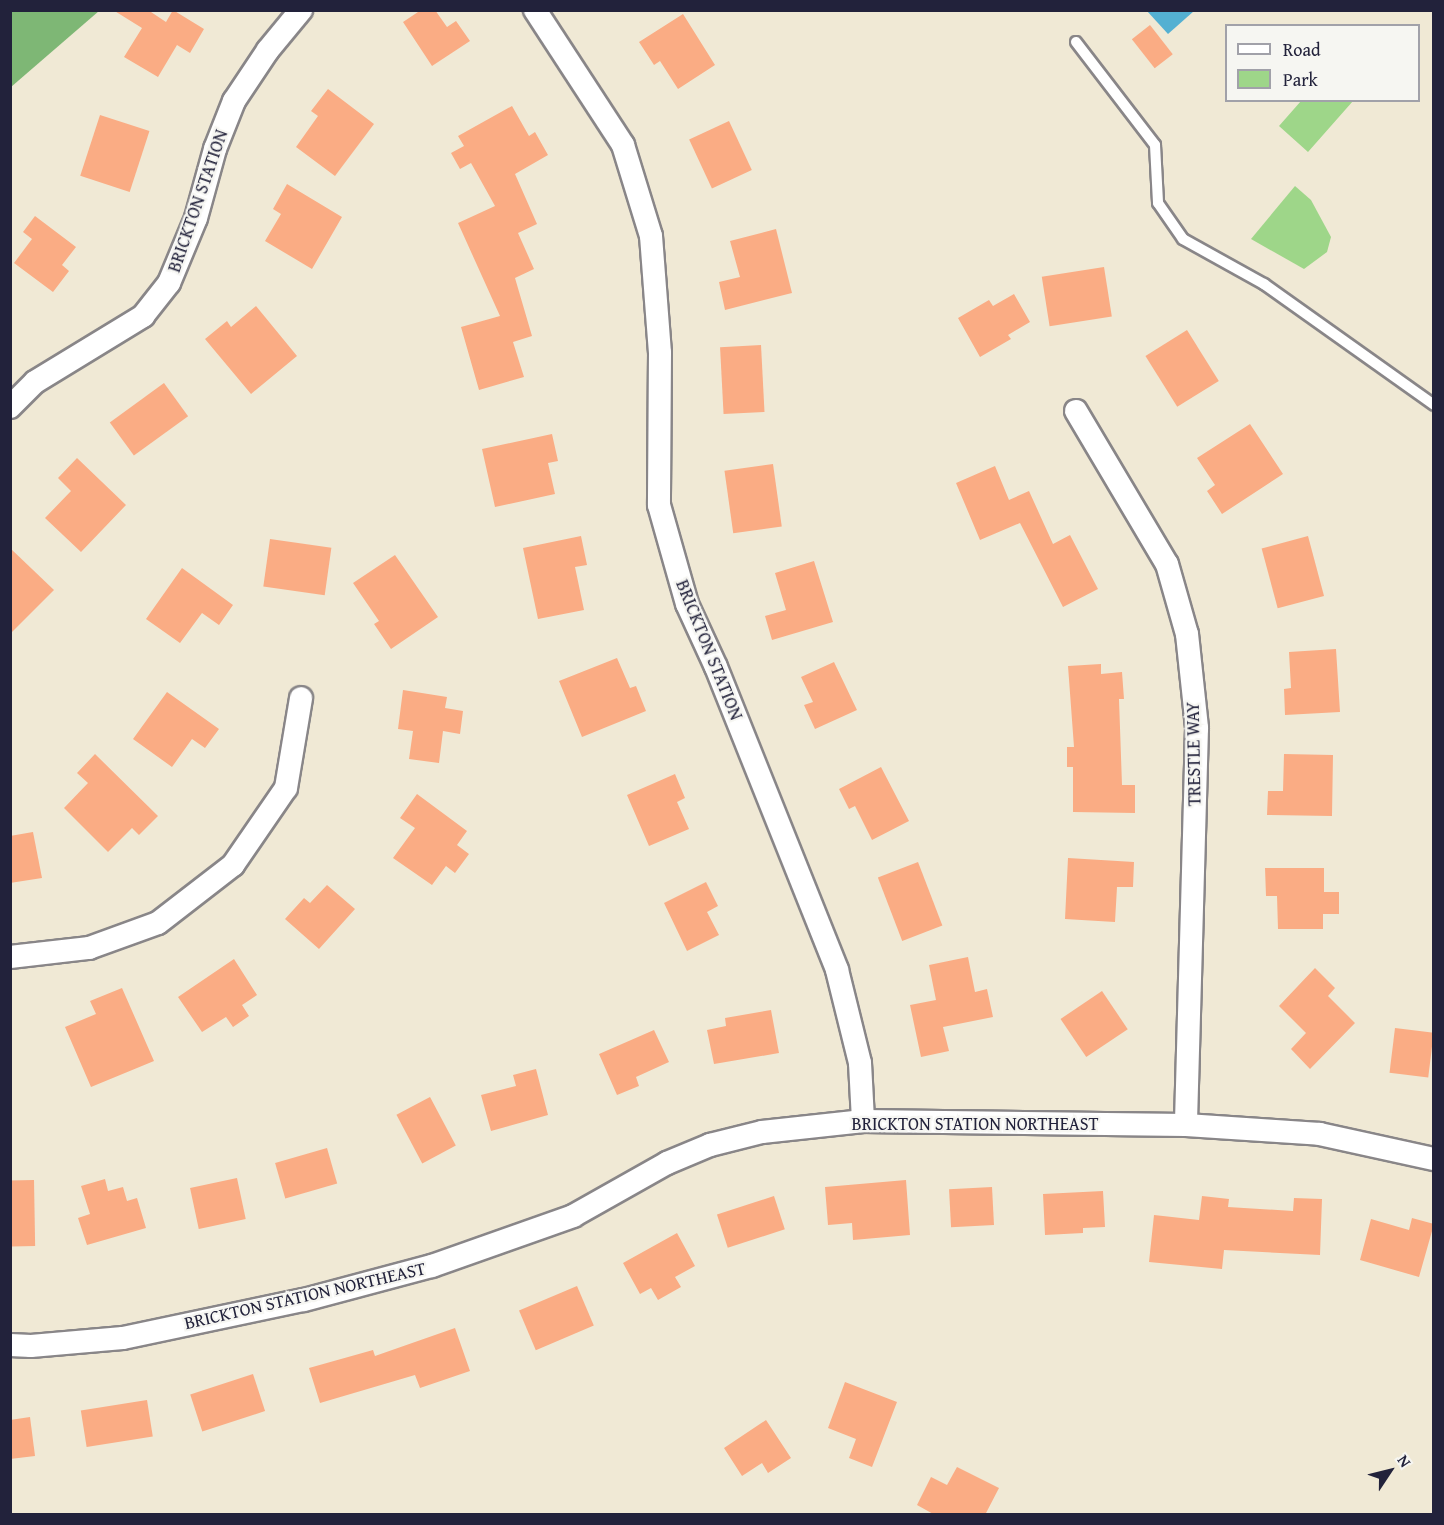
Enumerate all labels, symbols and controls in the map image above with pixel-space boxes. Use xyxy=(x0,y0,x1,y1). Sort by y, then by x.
legend xyxy=(1225,24,1420,102)
text: Road xyxy=(1283,36,1321,63)
text: Park xyxy=(1283,66,1318,93)
street label: BRICKTON STATION xyxy=(163,127,233,275)
street label: BRICKTON STATION xyxy=(671,577,747,723)
street label: TRESTLE WAY xyxy=(1182,702,1206,806)
street label: BRICKTON STATION NORTHEAST xyxy=(851,1113,1099,1135)
street label: BRICKTON STATION NORTHEAST xyxy=(182,1258,428,1334)
north arrow xyxy=(1360,1441,1420,1501)
text: N xyxy=(1392,1449,1418,1472)

